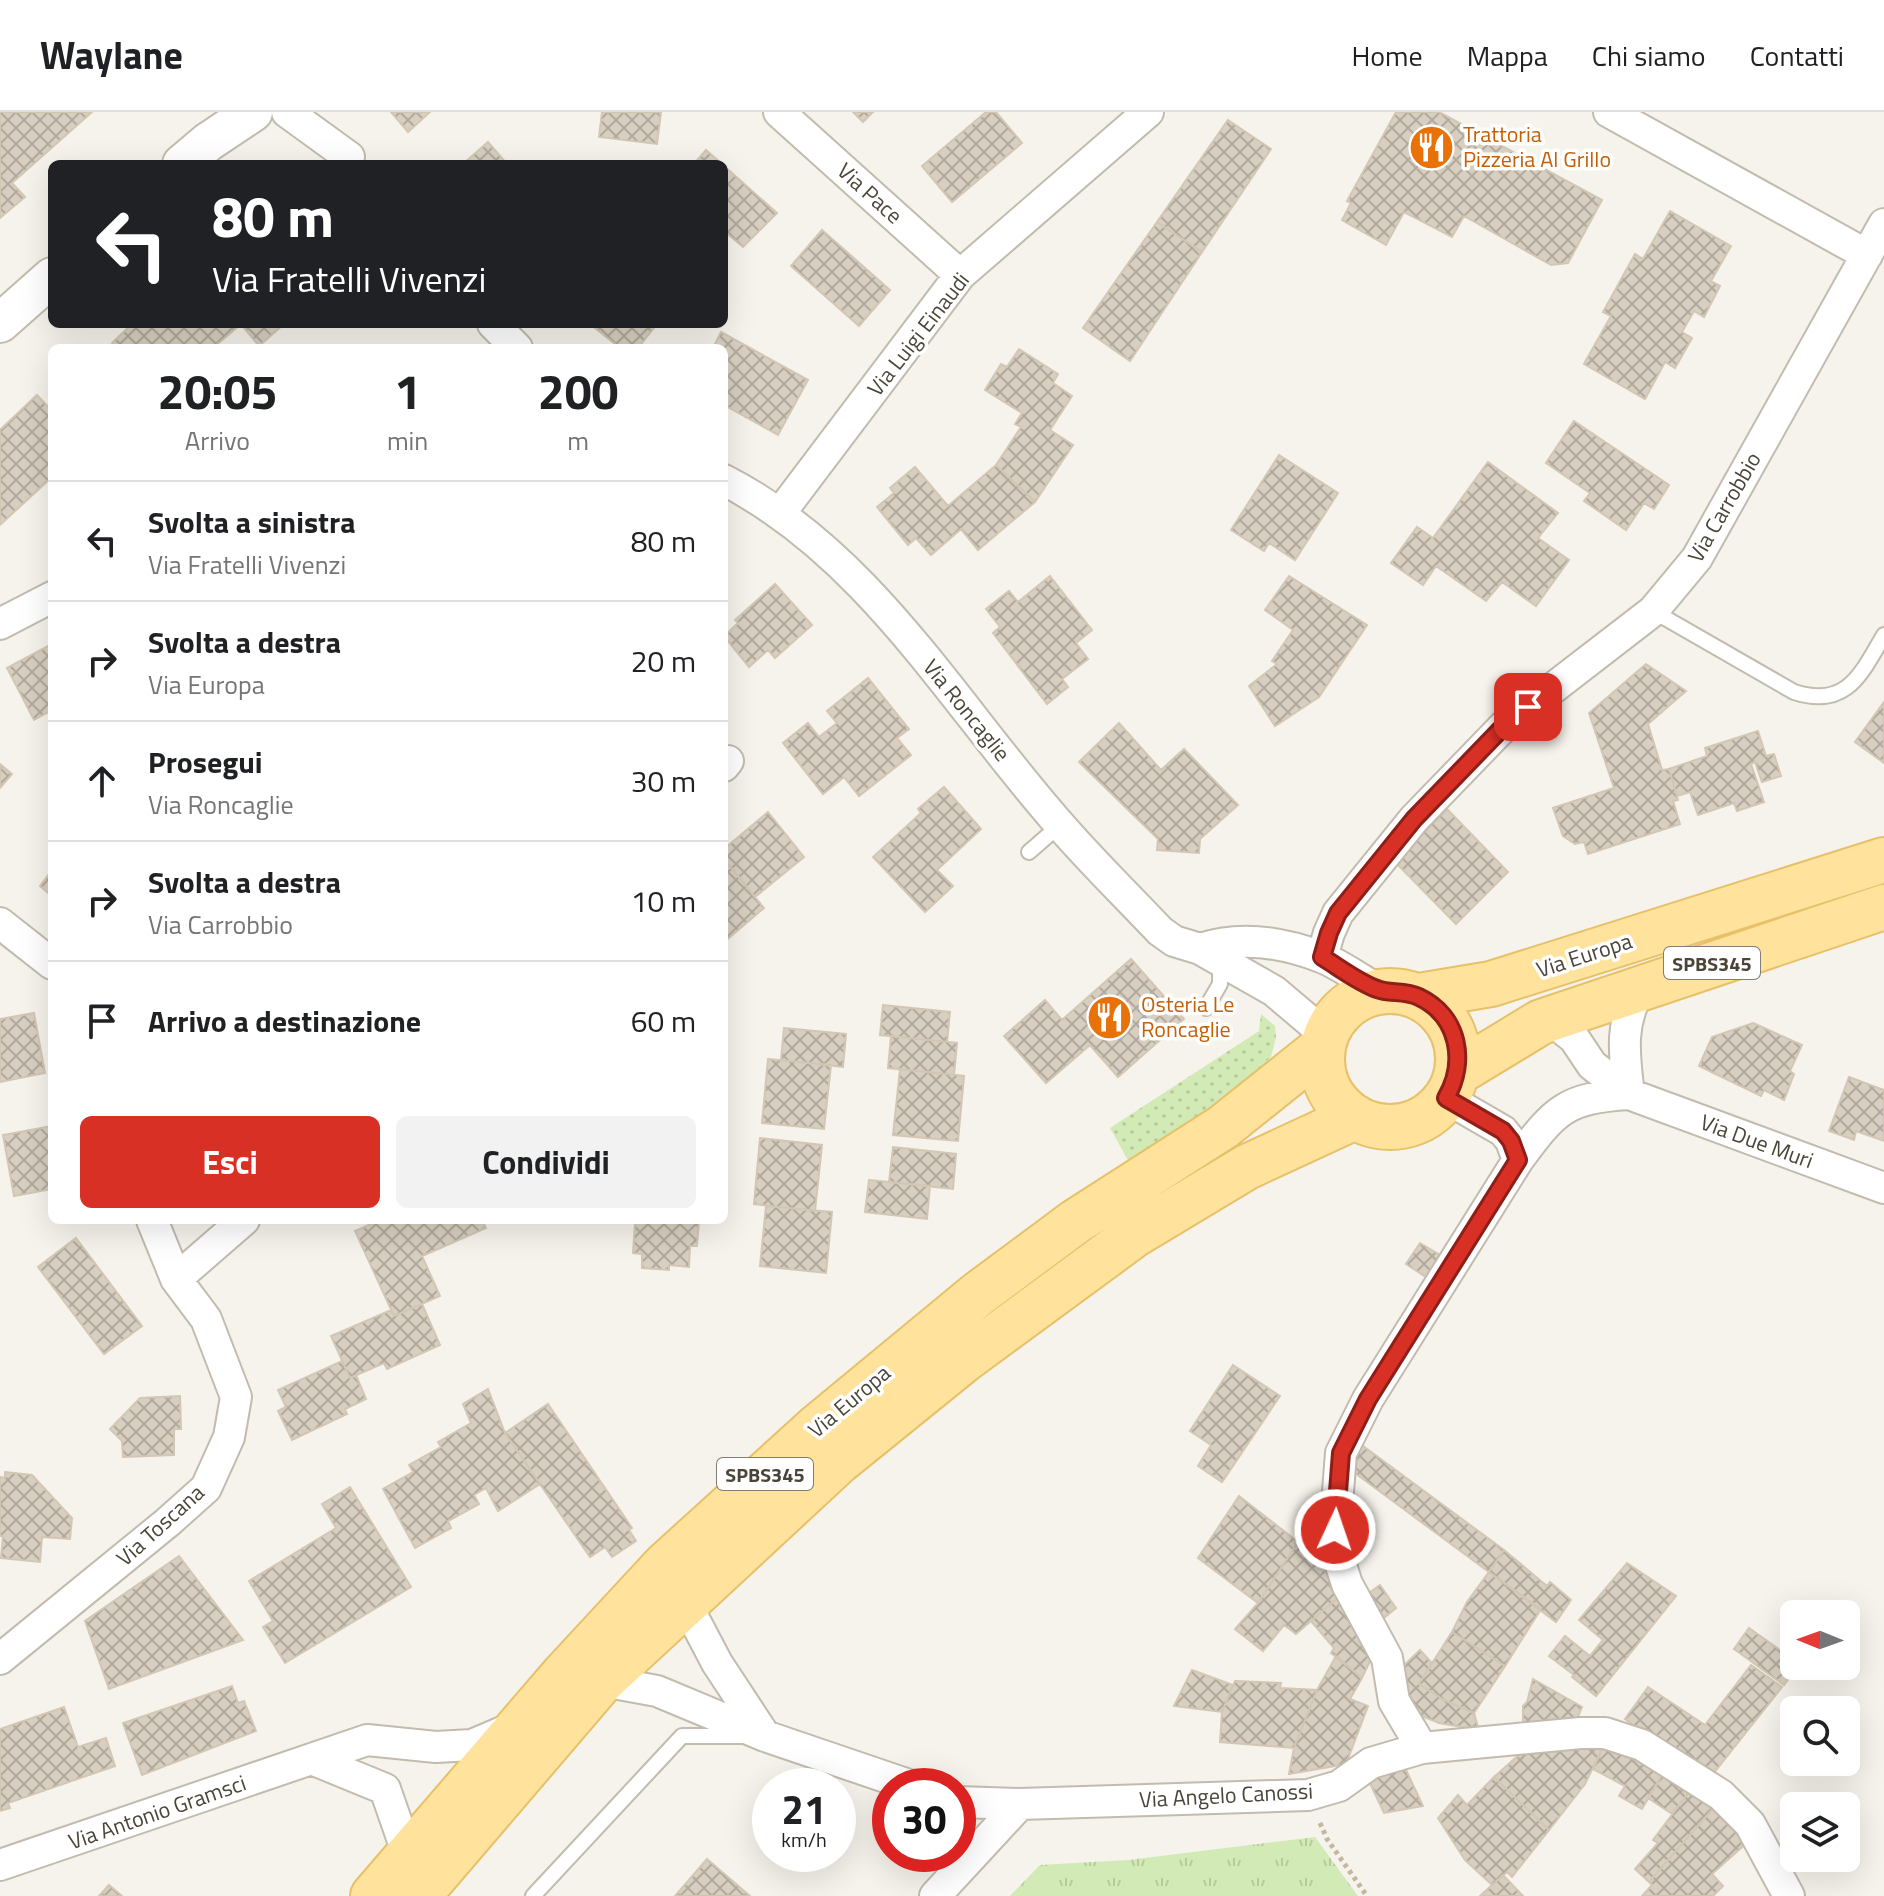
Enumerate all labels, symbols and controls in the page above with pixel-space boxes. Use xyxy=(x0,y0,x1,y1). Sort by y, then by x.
text: Waylane xyxy=(40,26,183,84)
text: Home xyxy=(1352,34,1423,77)
text: Mappa xyxy=(1467,34,1548,77)
text: Chi siamo xyxy=(1592,34,1706,77)
text: Contatti xyxy=(1750,34,1844,77)
place label: Trattoria Pizzeria Al Grillo xyxy=(1463,117,1611,176)
restaurant icon: Trattoria Pizzeria Al Grillo xyxy=(1408,123,1456,171)
street label: Via Pace xyxy=(830,154,910,232)
text: 80 m xyxy=(212,174,334,259)
icon: left xyxy=(80,192,184,296)
text: Via Fratelli Vivenzi xyxy=(212,251,486,306)
street label: Via Luigi Einaudi xyxy=(859,265,977,403)
text: 20:05 xyxy=(158,355,277,428)
text: 1 xyxy=(394,355,421,428)
text: 200 xyxy=(538,355,618,428)
text: Arrivo xyxy=(185,421,250,460)
text: min xyxy=(387,421,428,460)
text: m xyxy=(567,421,589,460)
street label: Via Carrobbio xyxy=(1679,445,1769,569)
text: Svolta a sinistra xyxy=(148,499,356,545)
text: 80 m xyxy=(631,518,696,564)
icon: left xyxy=(80,519,124,563)
text: Via Fratelli Vivenzi xyxy=(148,545,346,584)
text: Svolta a destra xyxy=(148,619,341,665)
text: 20 m xyxy=(631,638,696,684)
icon: right xyxy=(80,639,124,683)
street label: Via Roncaglie xyxy=(915,651,1019,769)
text: Via Europa xyxy=(148,665,265,704)
pin xyxy=(1494,673,1562,741)
icon: arrive xyxy=(1506,685,1550,729)
text: Prosegui xyxy=(148,739,263,785)
text: 30 m xyxy=(631,758,696,804)
icon: ahead xyxy=(80,759,124,803)
text: Via Roncaglie xyxy=(148,785,294,824)
text: Svolta a destra xyxy=(148,859,341,905)
text: 10 m xyxy=(631,878,696,924)
icon: right xyxy=(80,879,124,923)
text: Via Carrobbio xyxy=(148,905,293,944)
street label: Via Europa xyxy=(1532,924,1636,986)
road number: SPBS345 xyxy=(1664,947,1760,979)
place label: Osteria Le Roncaglie xyxy=(1141,987,1234,1046)
restaurant icon: Osteria Le Roncaglie xyxy=(1086,993,1134,1041)
text: Arrivo a destinazione xyxy=(148,998,421,1044)
text: 60 m xyxy=(631,998,696,1044)
icon: arrive xyxy=(80,999,124,1043)
street label: Via Due Muri xyxy=(1696,1105,1818,1177)
button: Esci xyxy=(80,1116,380,1208)
button: Condividi xyxy=(396,1116,696,1208)
street label: Via Europa xyxy=(800,1356,898,1446)
road number: SPBS345 xyxy=(717,1458,813,1490)
street label: Via Toscana xyxy=(108,1476,212,1574)
position arrow xyxy=(1293,1488,1377,1572)
north arrow xyxy=(1780,1600,1860,1680)
map controls xyxy=(1780,1600,1860,1872)
button: search xyxy=(1780,1696,1860,1776)
street label: Via Antonio Gramsci xyxy=(64,1766,250,1858)
speed limit sign: 30 xyxy=(872,1768,976,1872)
street label: Via Angelo Canossi xyxy=(1138,1773,1314,1817)
text: 21 xyxy=(782,1779,826,1840)
button: layers xyxy=(1780,1792,1860,1872)
text: km/h xyxy=(781,1824,827,1855)

